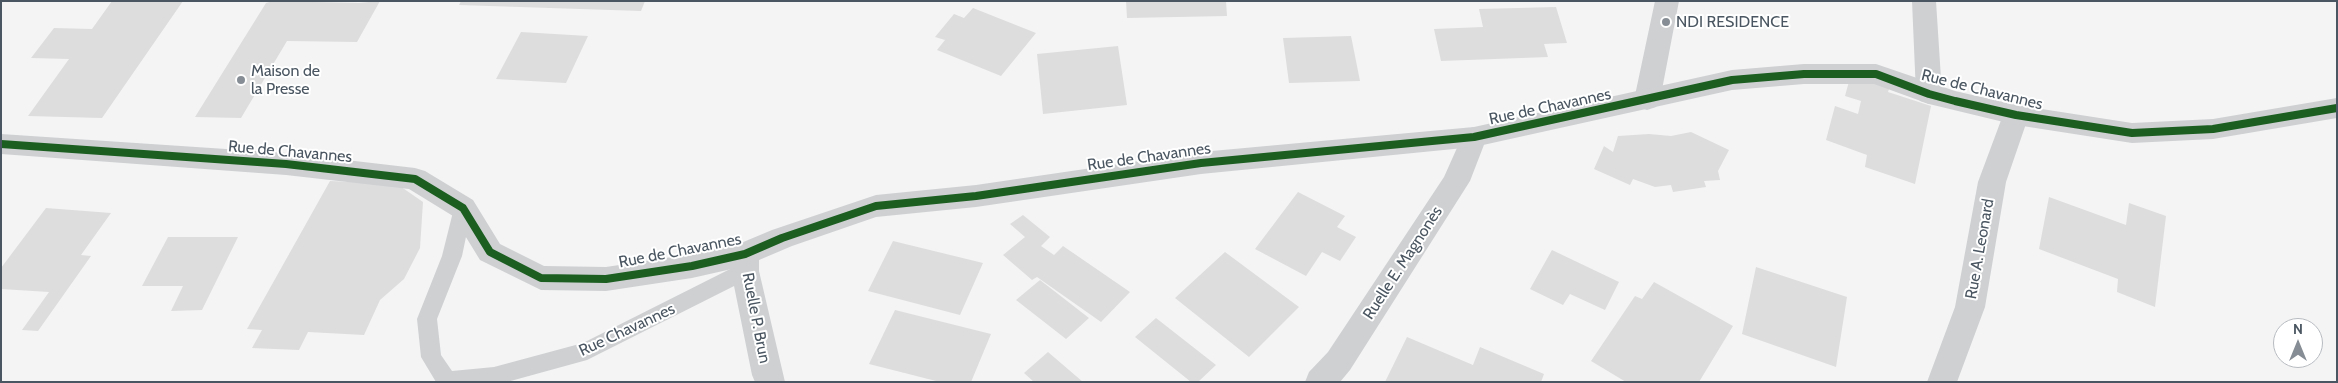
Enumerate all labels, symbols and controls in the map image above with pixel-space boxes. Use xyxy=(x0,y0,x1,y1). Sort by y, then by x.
place label: NDI RESIDENCE xyxy=(1676,12,1789,32)
marker: NDI RESIDENCE xyxy=(1660,16,1672,28)
place label: Maison de la Presse xyxy=(251,61,320,99)
street label: Rue de Chavannes xyxy=(1919,66,2045,114)
marker: Maison de la Presse xyxy=(235,74,247,86)
street label: Rue de Chavannes xyxy=(1487,85,1613,129)
street label: Rue de Chavannes xyxy=(227,137,353,167)
street label: Rue de Chavannes xyxy=(1086,139,1212,175)
street label: Rue A. Leonard xyxy=(1962,197,1998,301)
street label: Ruelle E. Magnonès xyxy=(1359,203,1447,323)
street label: Rue de Chavannes xyxy=(617,230,743,272)
street label: Ruelle P. Brun xyxy=(738,271,774,365)
street label: Rue Chavannes xyxy=(576,299,678,361)
north arrow xyxy=(2273,318,2323,368)
text: N xyxy=(2293,320,2303,338)

